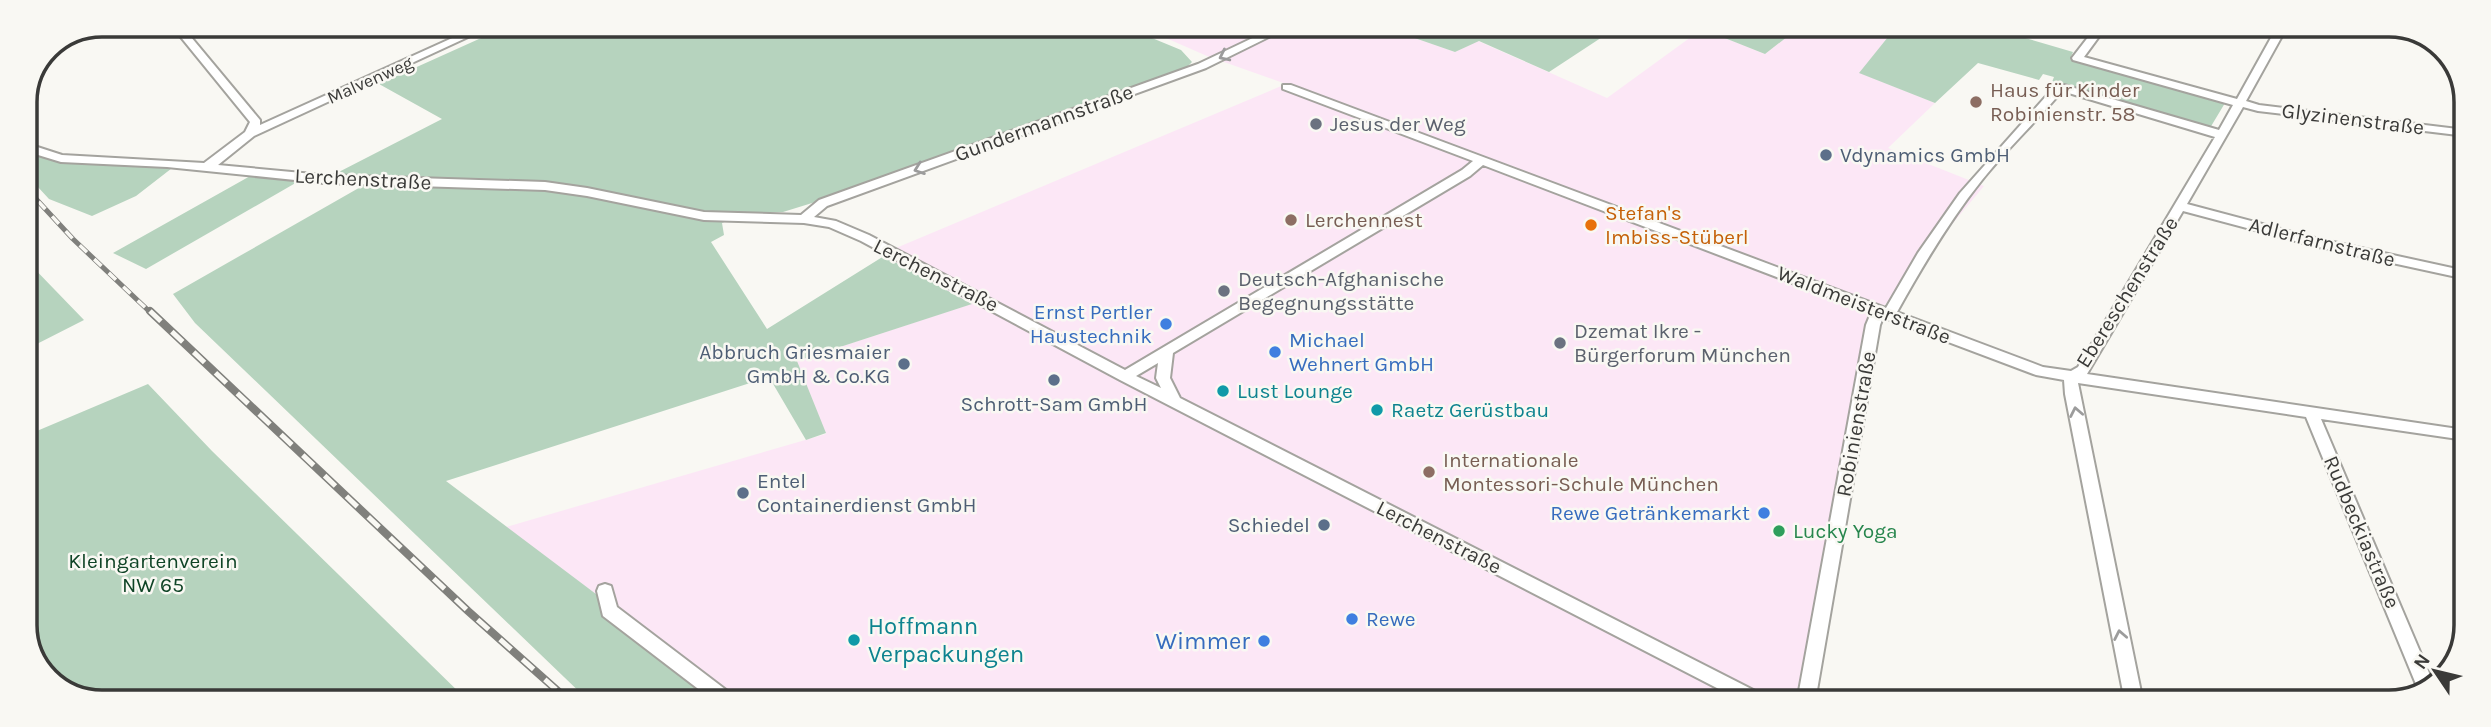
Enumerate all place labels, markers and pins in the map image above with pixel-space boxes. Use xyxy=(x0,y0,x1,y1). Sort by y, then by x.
place label: Haus für Kinder Robinienstr. 58 xyxy=(1990,78,2140,126)
marker: Haus für Kinder Robinienstr. 58 xyxy=(1968,94,1984,110)
place label: Jesus der Weg xyxy=(1330,112,1466,136)
marker: Jesus der Weg xyxy=(1308,116,1324,132)
place label: Vdynamics GmbH xyxy=(1840,143,2010,167)
marker: Vdynamics GmbH xyxy=(1818,147,1834,163)
place label: Stefan's Imbiss-Stüberl xyxy=(1605,201,1749,249)
place label: Lerchennest xyxy=(1305,208,1423,232)
marker: Lerchennest xyxy=(1283,212,1299,228)
marker: Stefan's Imbiss-Stüberl xyxy=(1583,217,1599,233)
place label: Deutsch-Afghanische Begegnungsstätte xyxy=(1238,267,1444,315)
marker: Deutsch-Afghanische Begegnungsstätte xyxy=(1216,283,1232,299)
place label: Ernst Pertler Haustechnik xyxy=(1030,300,1152,348)
marker: Ernst Pertler Haustechnik xyxy=(1158,316,1174,332)
place label: Dzemat Ikre - Bürgerforum München xyxy=(1574,319,1791,367)
place label: Michael Wehnert GmbH xyxy=(1289,328,1434,376)
marker: Dzemat Ikre - Bürgerforum München xyxy=(1552,335,1568,351)
place label: Abbruch Griesmaier GmbH & Co.KG xyxy=(699,340,890,388)
marker: Michael Wehnert GmbH xyxy=(1267,344,1283,360)
marker: Abbruch Griesmaier GmbH & Co.KG xyxy=(896,356,912,372)
marker: Schrott-Sam GmbH xyxy=(1046,372,1062,388)
place label: Lust Lounge xyxy=(1237,379,1353,403)
marker: Lust Lounge xyxy=(1215,383,1231,399)
place label: Schrott-Sam GmbH xyxy=(961,392,1147,416)
place label: Raetz Gerüstbau xyxy=(1391,398,1549,422)
marker: Raetz Gerüstbau xyxy=(1369,402,1385,418)
place label: Internationale Montessori-Schule München xyxy=(1443,448,1719,496)
marker: Internationale Montessori-Schule München xyxy=(1421,464,1437,480)
place label: Entel Containerdienst GmbH xyxy=(757,469,977,517)
marker: Entel Containerdienst GmbH xyxy=(735,485,751,501)
place label: Rewe Getränkemarkt xyxy=(1550,501,1750,525)
marker: Rewe Getränkemarkt xyxy=(1756,505,1772,521)
place label: Schiedel xyxy=(1228,513,1310,537)
marker: Schiedel xyxy=(1316,517,1332,533)
place label: Lucky Yoga xyxy=(1793,519,1898,543)
marker: Lucky Yoga xyxy=(1771,523,1787,539)
place label: Rewe xyxy=(1366,607,1416,631)
marker: Rewe xyxy=(1344,611,1360,627)
place label: Hoffmann Verpackungen xyxy=(868,612,1024,668)
place label: Wimmer xyxy=(1155,627,1250,655)
marker: Hoffmann Verpackungen xyxy=(846,632,862,648)
marker: Wimmer xyxy=(1256,633,1272,649)

